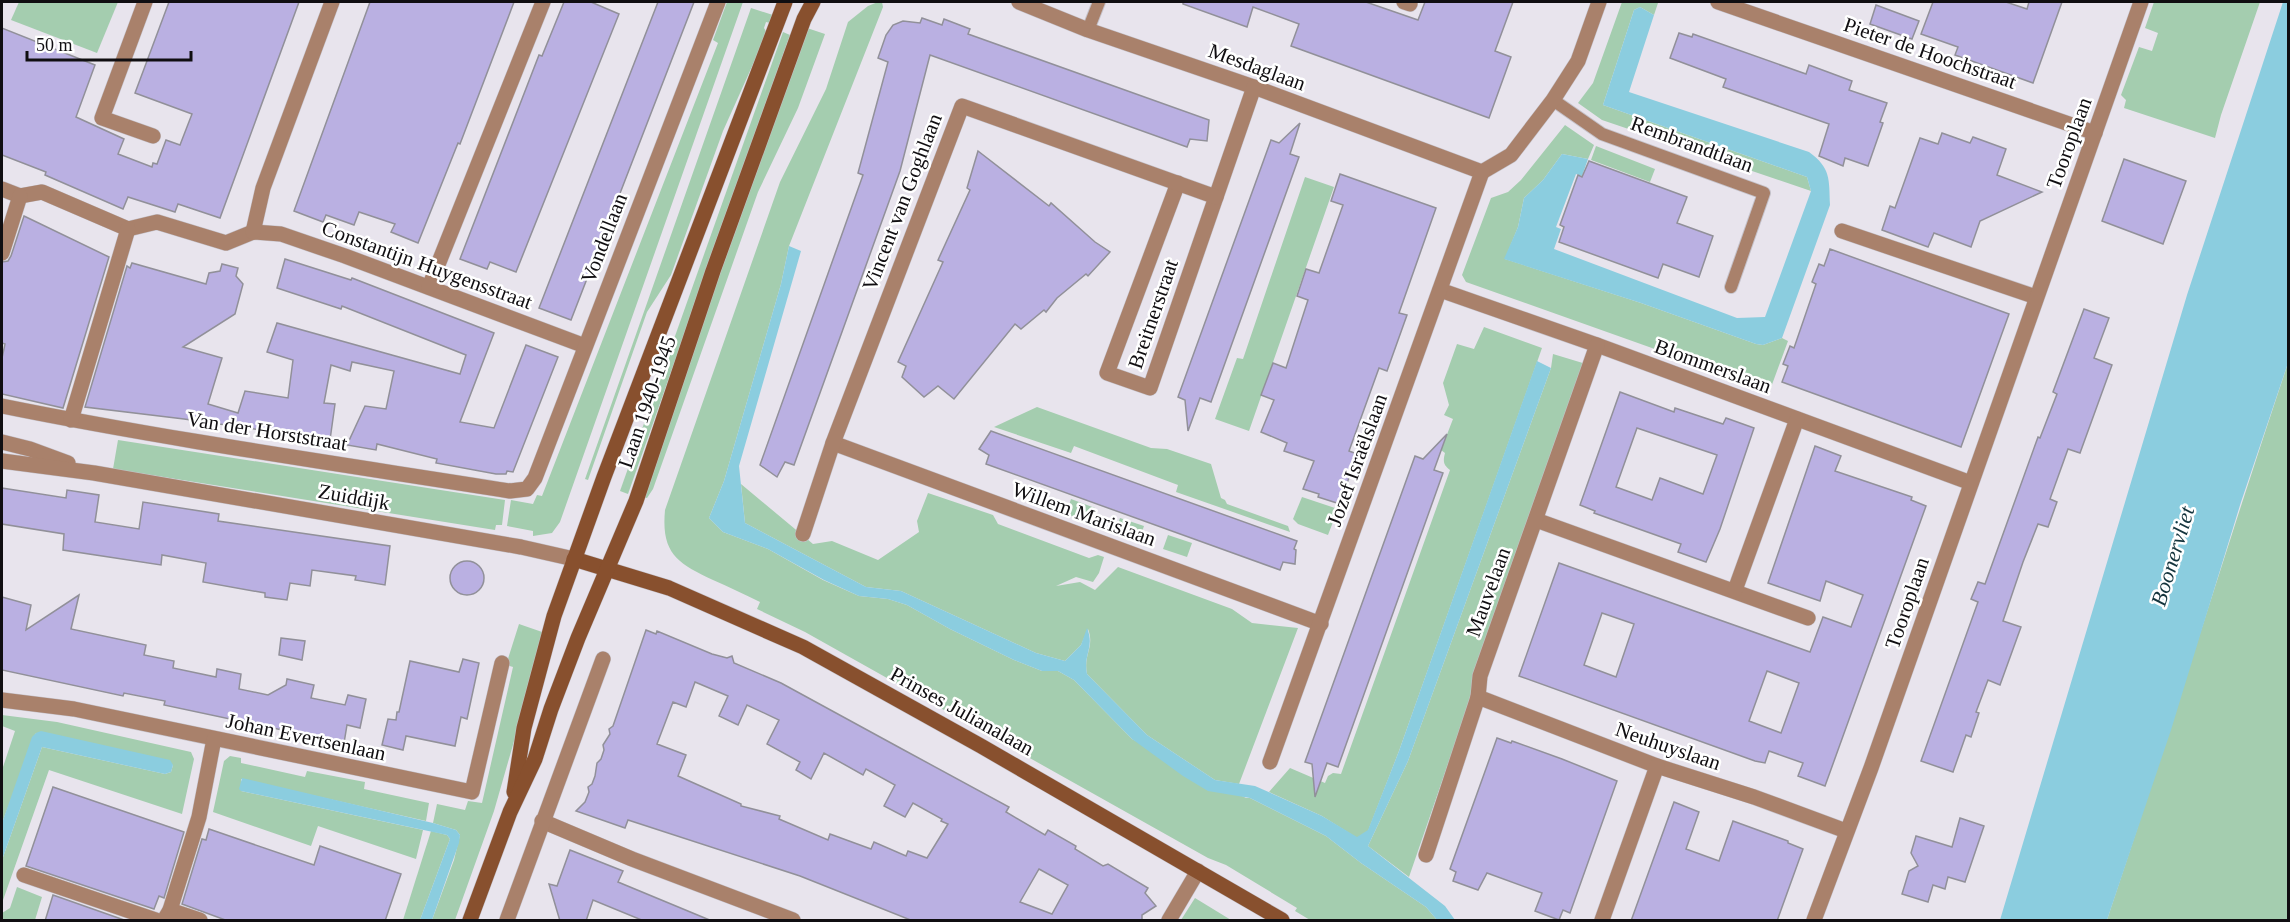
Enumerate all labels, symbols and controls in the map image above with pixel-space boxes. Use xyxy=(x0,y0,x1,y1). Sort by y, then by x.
street label: Pieter de Hoochstraat xyxy=(1841,12,2020,94)
scale bar xyxy=(27,24,190,62)
text: 50 m xyxy=(36,35,73,55)
street label: Mesdaglaan xyxy=(1205,38,1309,96)
street label: Tooroplaan xyxy=(2041,94,2097,192)
street label: Vincent van Goghlaan xyxy=(857,110,947,294)
street label: Rembrandtlaan xyxy=(1628,111,1757,177)
street label: Vondellaan xyxy=(576,189,632,286)
street label: Constantijn Huygensstraat xyxy=(318,216,536,314)
street label: Breitnerstraat xyxy=(1123,256,1183,372)
street label: Laan 1940-1945 xyxy=(613,333,681,471)
street label: Blommerslaan xyxy=(1651,334,1775,398)
street label: Jozef Israëlslaan xyxy=(1322,390,1392,530)
street label: Van der Horststraat xyxy=(185,406,349,456)
street label: Willem Marislaan xyxy=(1009,477,1160,551)
street label: Zuiddijk xyxy=(316,479,392,515)
water label: Boonervliet xyxy=(2146,503,2200,609)
street label: Mauvelaan xyxy=(1461,544,1515,640)
street label: Tooroplaan xyxy=(1880,554,1934,652)
street label: Prinses Julianalaan xyxy=(886,662,1038,761)
street label: Johan Evertsenlaan xyxy=(224,708,389,766)
street label: Neuhuyslaan xyxy=(1612,717,1724,775)

